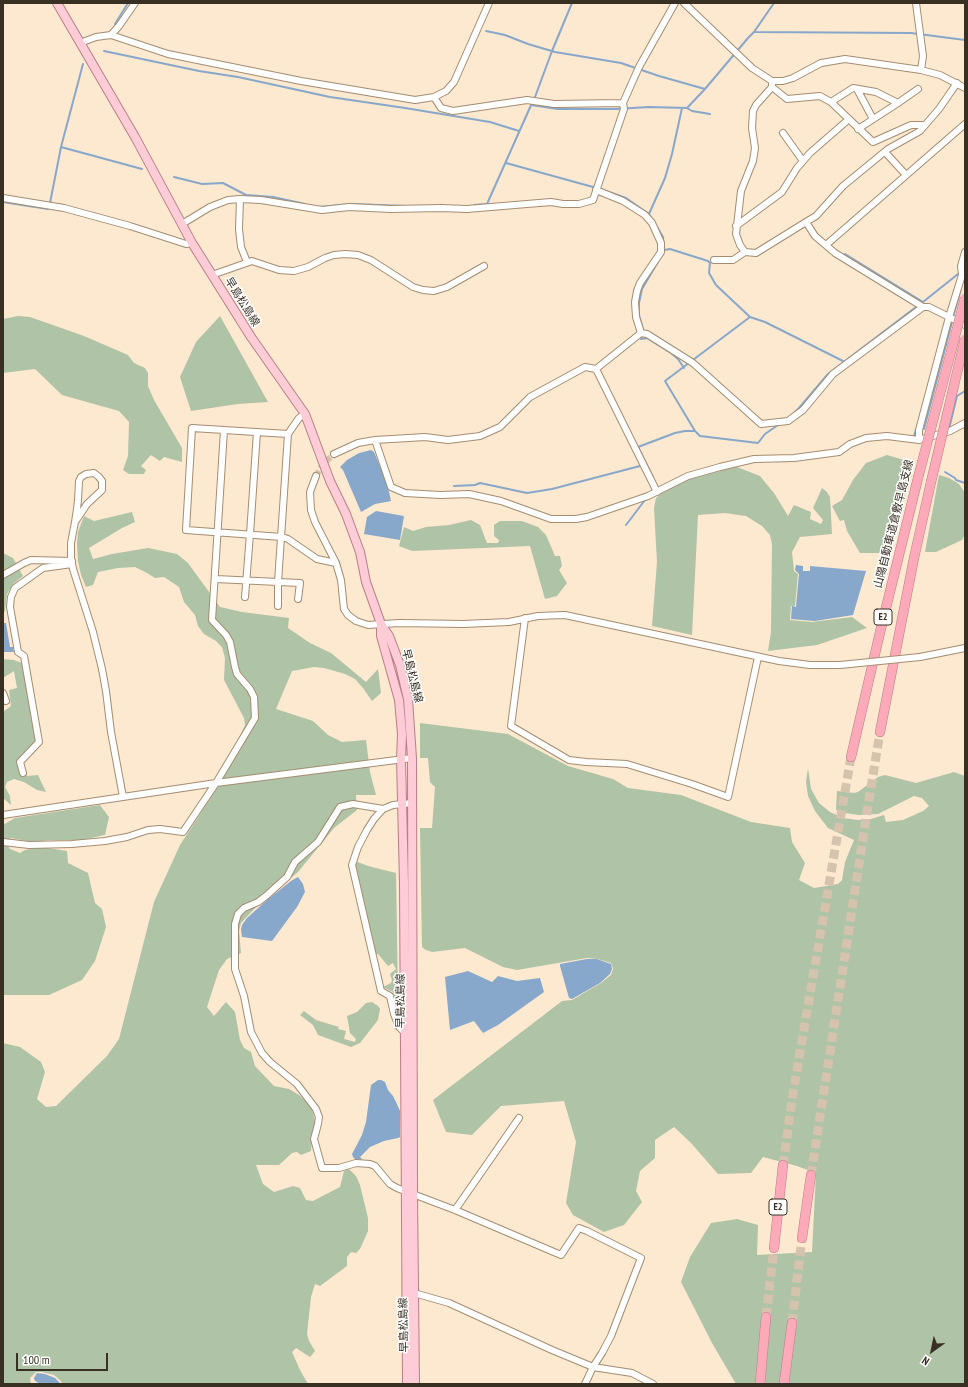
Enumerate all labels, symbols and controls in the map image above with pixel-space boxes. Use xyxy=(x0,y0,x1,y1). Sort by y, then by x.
street label: 早島松島線 xyxy=(222,275,262,329)
street label: 山陽自動車道倉敷早島支線 xyxy=(872,458,916,590)
road number: E2 xyxy=(874,609,892,625)
street label: 早島松島線 xyxy=(399,648,425,704)
street label: 早島松島線 xyxy=(394,974,408,1028)
road number: E2 xyxy=(769,1199,787,1215)
street label: 早島松島線 xyxy=(397,1297,411,1353)
north arrow xyxy=(912,1331,952,1371)
scale bar xyxy=(18,1345,110,1371)
text: 100 m xyxy=(23,1352,50,1367)
text: N xyxy=(919,1354,932,1369)

